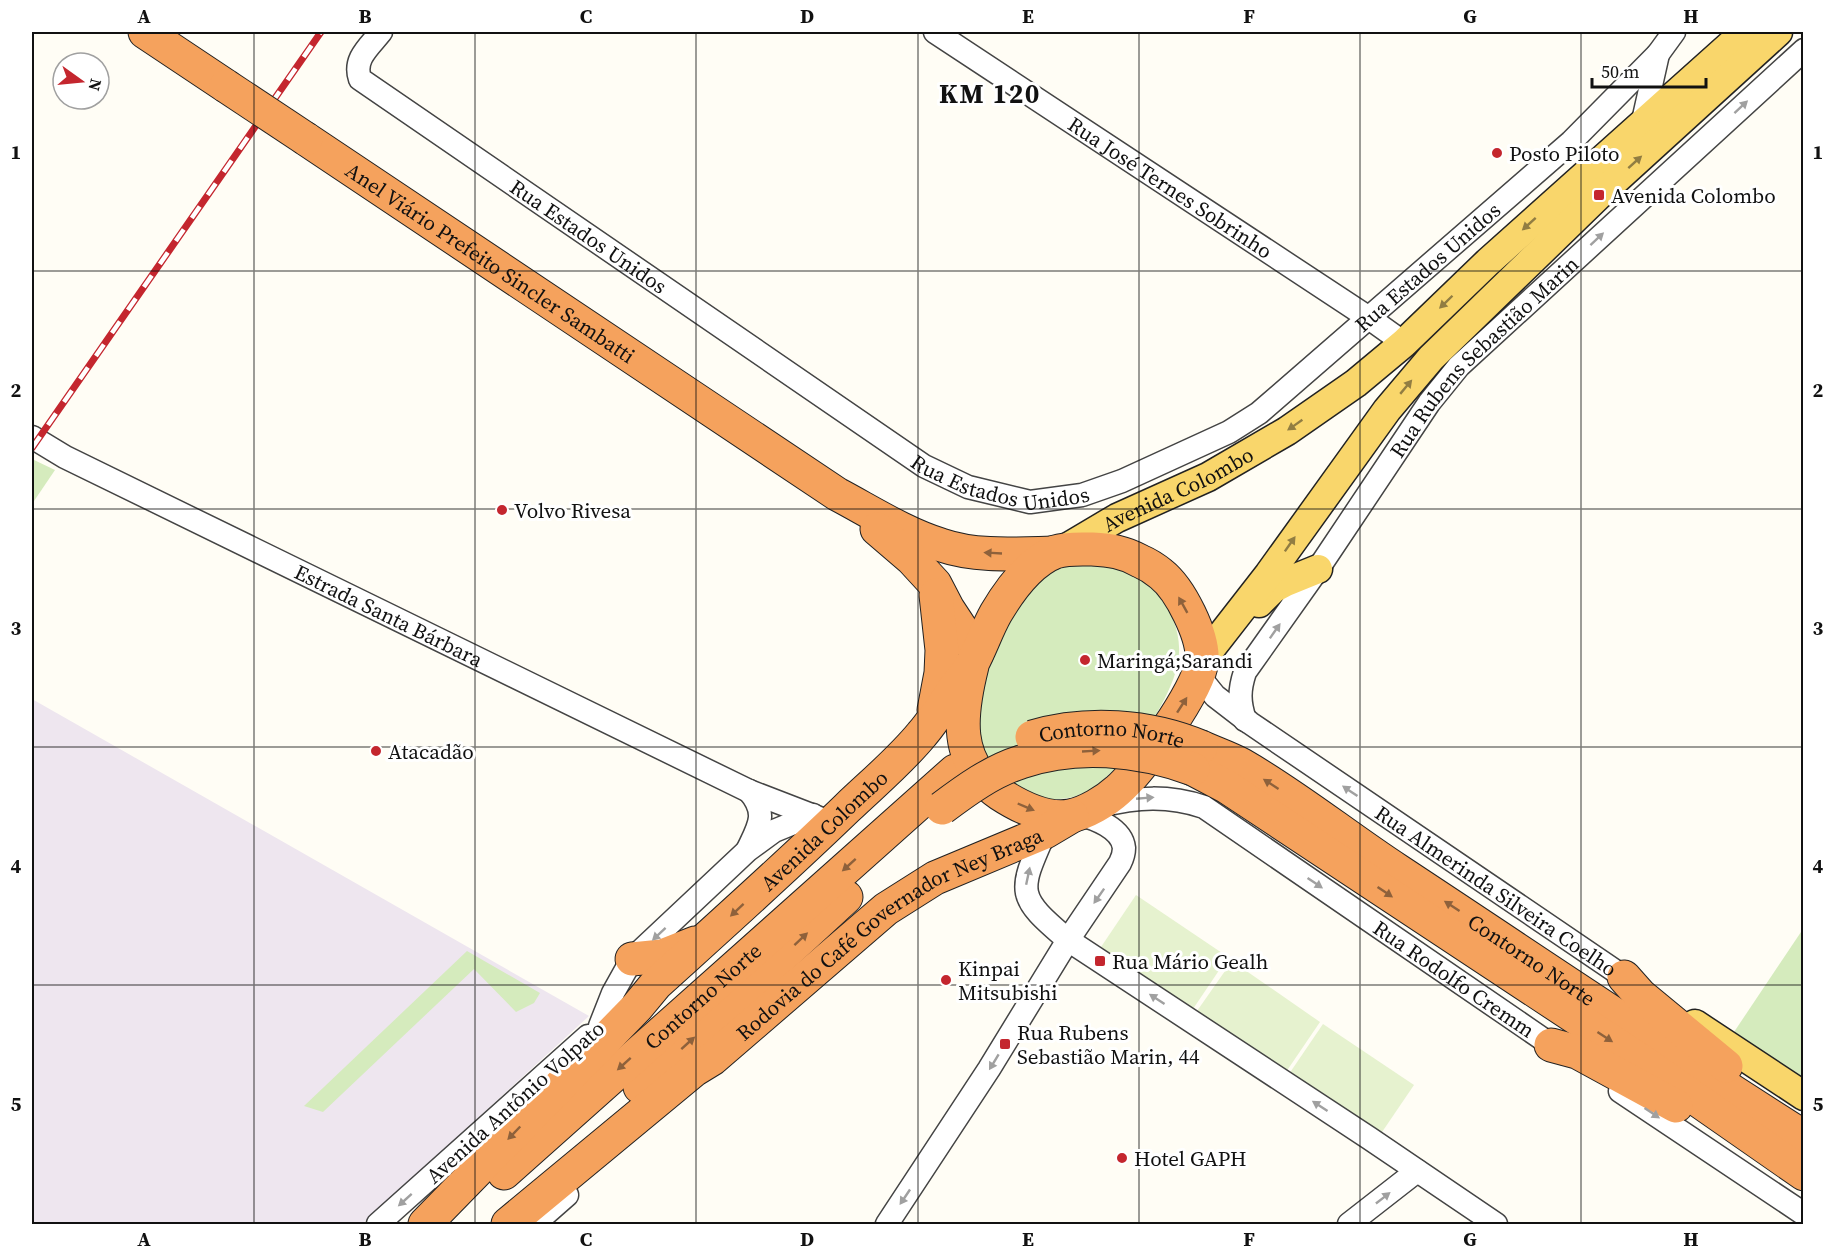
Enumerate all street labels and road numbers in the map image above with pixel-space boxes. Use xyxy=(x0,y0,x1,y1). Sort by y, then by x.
street label: Rua José Ternes Sobrinho xyxy=(1063,109,1278,265)
street label: Anel Viário Prefeito Sincler Sambatti xyxy=(340,155,641,370)
street label: Rua Estados Unidos xyxy=(505,172,673,300)
street label: Rua Estados Unidos xyxy=(1348,195,1506,338)
street label: Rua Rubens Sebastião Marin xyxy=(1382,249,1585,463)
street label: Avenida Colombo xyxy=(1097,439,1258,538)
street label: Rua Estados Unidos xyxy=(905,447,1093,517)
street label: Estrada Santa Bárbara xyxy=(290,557,488,674)
street label: Contorno Norte xyxy=(1036,713,1189,755)
street label: Avenida Colombo xyxy=(754,763,894,897)
street label: Rua Almerinda Silveira Coelho xyxy=(1370,798,1623,983)
street label: Rodovia do Café Governador Ney Braga xyxy=(730,820,1047,1047)
street label: Contorno Norte xyxy=(1462,907,1601,1012)
street label: Rua Rodolfo Cremm xyxy=(1368,913,1541,1044)
street label: Contorno Norte xyxy=(638,936,767,1056)
street label: Avenida Antônio Volpato xyxy=(420,1014,610,1190)

